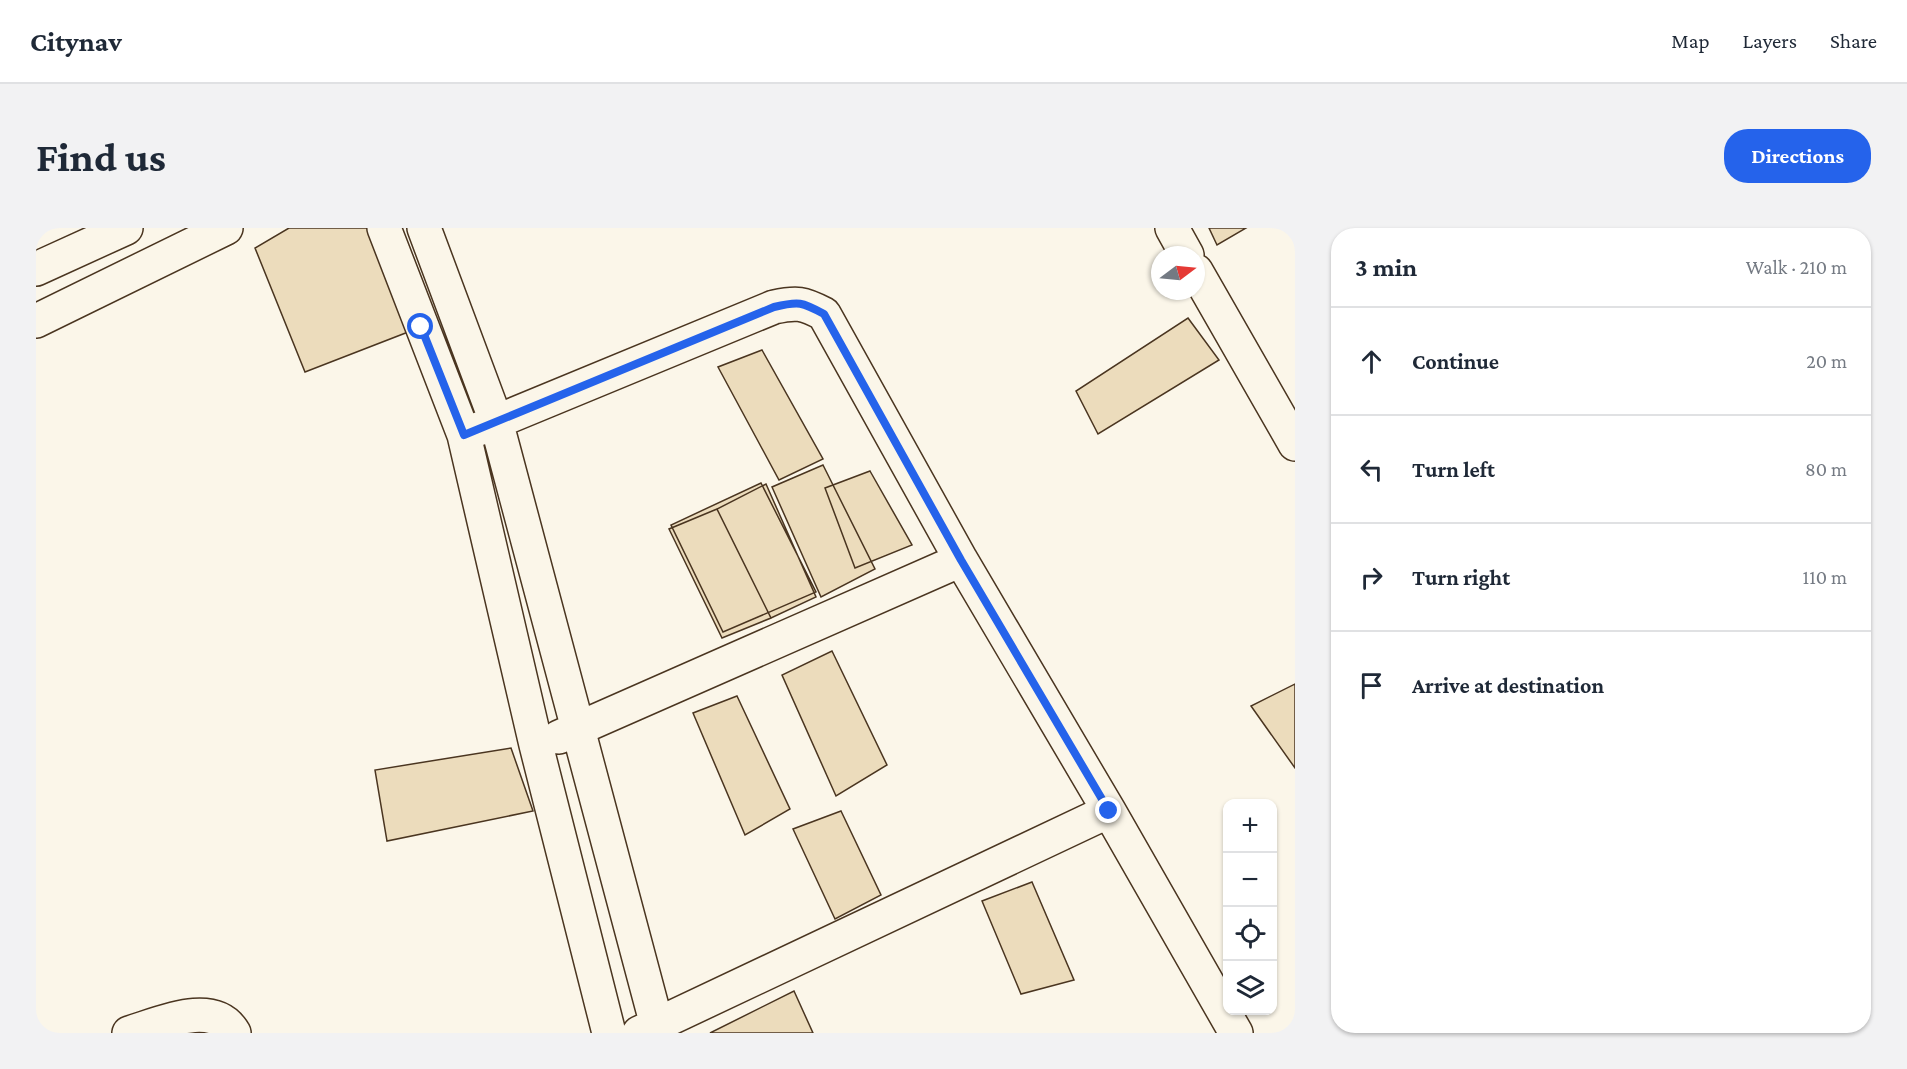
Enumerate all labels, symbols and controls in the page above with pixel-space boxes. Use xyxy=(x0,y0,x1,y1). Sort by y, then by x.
text: Citynav xyxy=(30,26,122,57)
text: Map xyxy=(1671,29,1710,53)
text: Layers xyxy=(1743,29,1797,53)
text: Share xyxy=(1830,29,1877,53)
button: Directions xyxy=(1724,129,1871,183)
text: Find us xyxy=(36,133,166,180)
north arrow xyxy=(1151,246,1205,300)
text: 3 min xyxy=(1355,253,1417,282)
text: Walk · 210 m xyxy=(1746,256,1847,278)
route start xyxy=(407,313,433,339)
icon: ahead xyxy=(1355,345,1388,378)
text: Continue xyxy=(1412,349,1499,374)
text: 20 m xyxy=(1806,350,1847,372)
icon: left xyxy=(1355,453,1388,486)
text: Turn left xyxy=(1412,457,1495,482)
text: 80 m xyxy=(1805,458,1847,480)
icon: right xyxy=(1355,561,1388,594)
text: Turn right xyxy=(1412,565,1510,590)
text: 110 m xyxy=(1803,566,1847,588)
icon: arrive xyxy=(1355,669,1388,702)
text: Arrive at destination xyxy=(1412,673,1604,698)
route end xyxy=(1095,797,1121,823)
map controls xyxy=(1223,799,1277,1015)
button: + xyxy=(1223,799,1277,853)
button: − xyxy=(1223,853,1277,907)
button: locate xyxy=(1223,907,1277,961)
button: layers xyxy=(1223,961,1277,1015)

